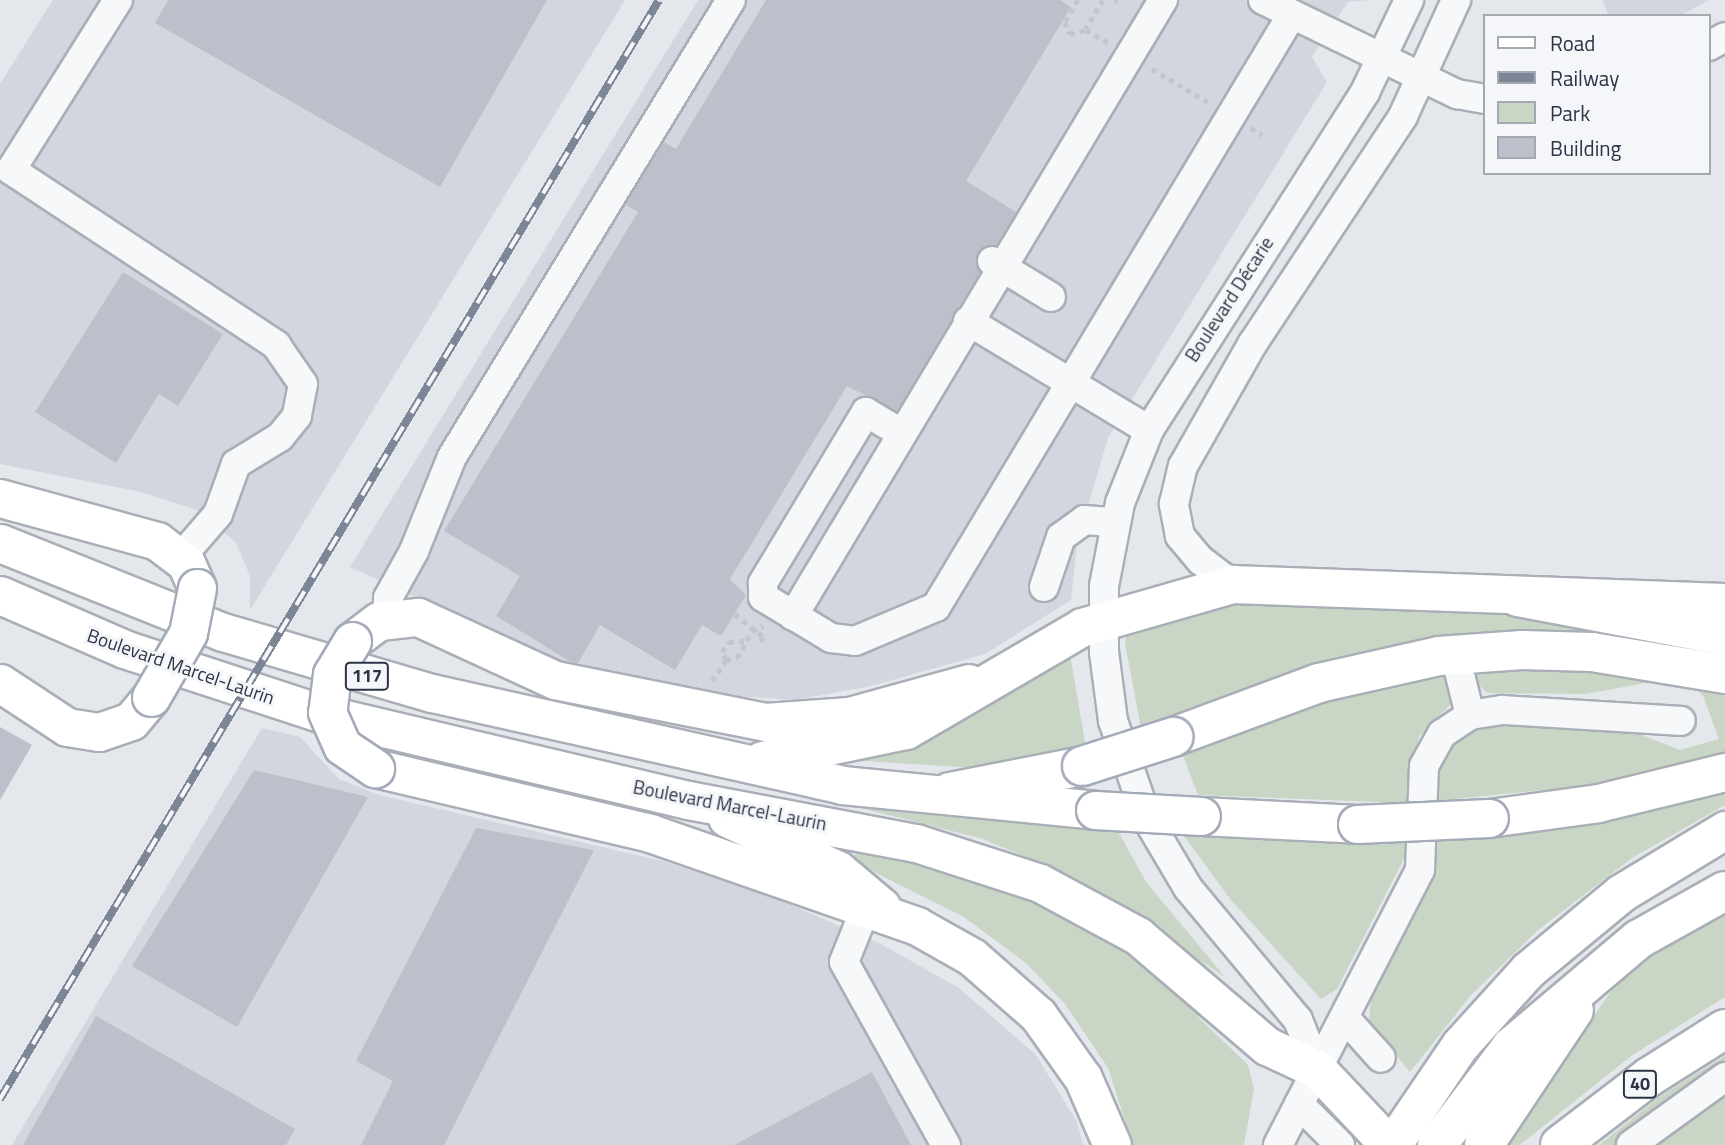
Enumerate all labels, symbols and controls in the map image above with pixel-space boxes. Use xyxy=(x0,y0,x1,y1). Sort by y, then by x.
legend xyxy=(1484,14,1711,175)
text: Road xyxy=(1550,27,1595,59)
text: Railway xyxy=(1550,62,1619,94)
text: Park xyxy=(1550,97,1590,129)
text: Building xyxy=(1550,132,1621,164)
street label: Boulevard Décarie xyxy=(1180,232,1278,366)
street label: Boulevard Marcel-Laurin xyxy=(84,623,278,709)
road number: 117 xyxy=(344,662,390,690)
street label: Boulevard Marcel-Laurin xyxy=(631,775,829,835)
road number: 40 xyxy=(1622,1070,1658,1098)

